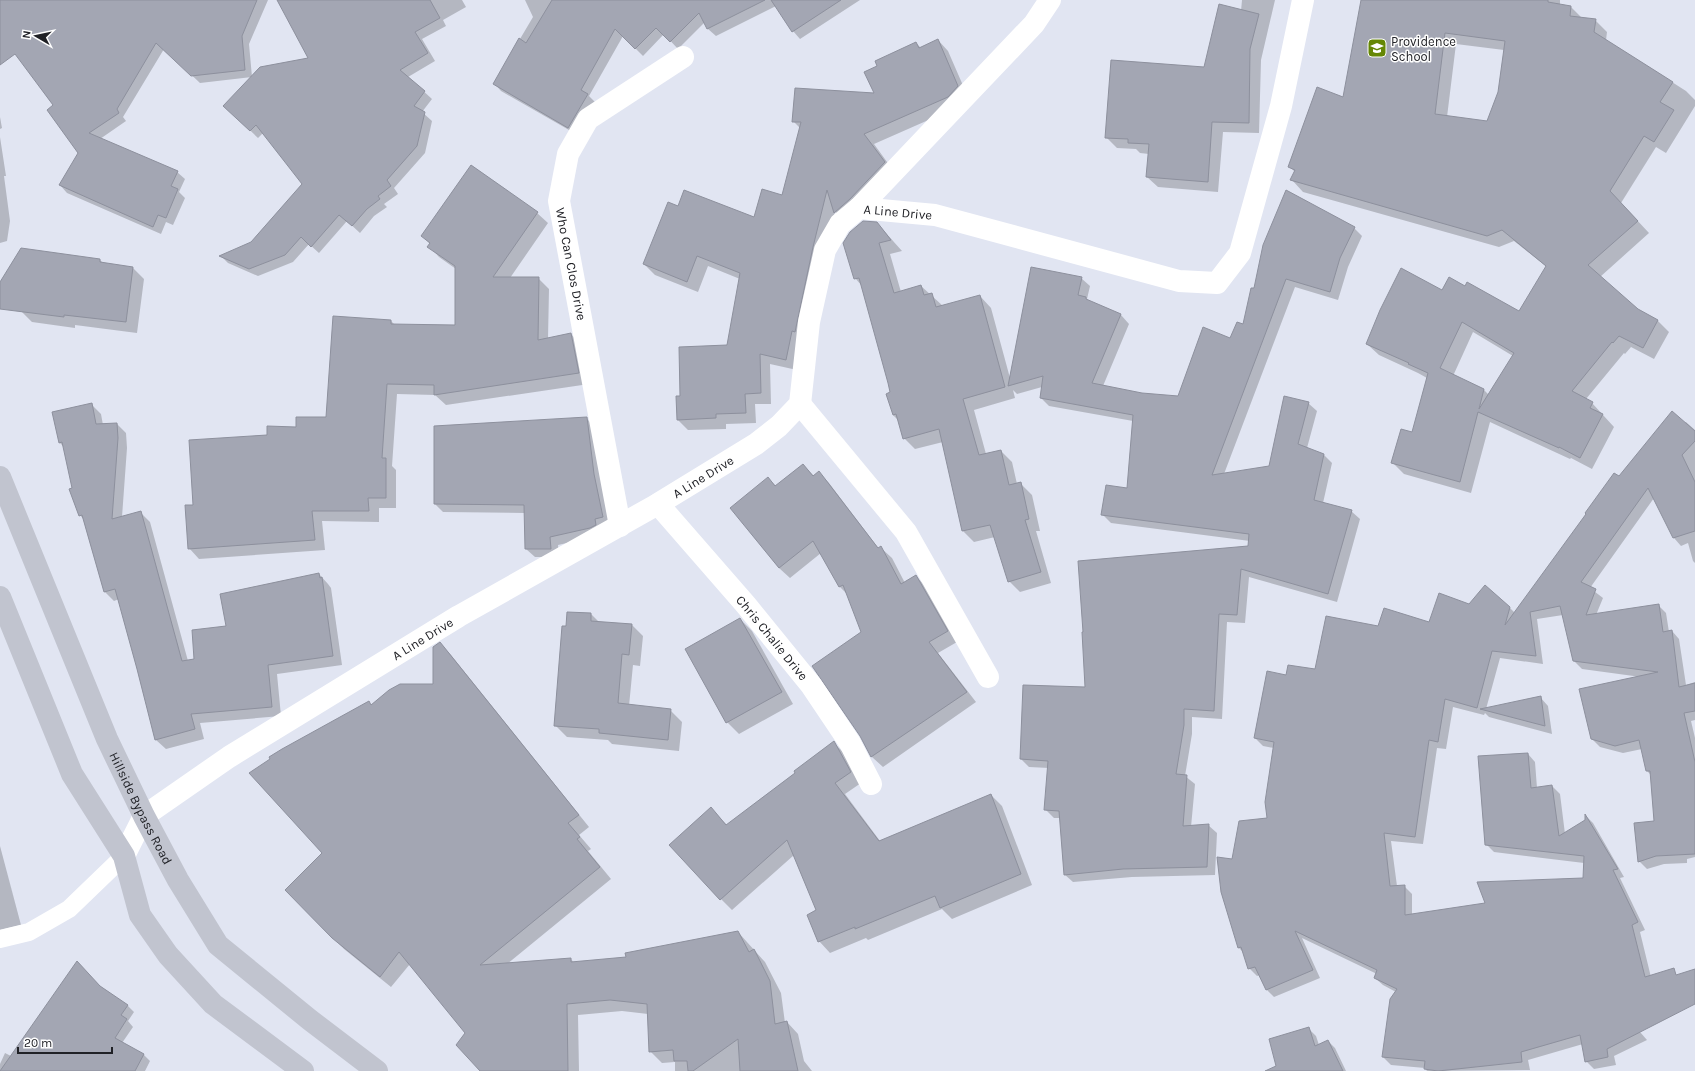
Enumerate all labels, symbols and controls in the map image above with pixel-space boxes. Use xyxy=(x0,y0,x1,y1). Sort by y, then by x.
north arrow xyxy=(16,16,56,56)
text: N xyxy=(20,30,34,39)
place label: Providence School xyxy=(1391,34,1456,64)
school or university icon: Providence School xyxy=(1366,37,1388,59)
street label: A Line Drive xyxy=(863,201,933,222)
street label: Who Can Clos Drive xyxy=(553,206,589,322)
street label: A Line Drive xyxy=(670,452,736,501)
street label: Chris Chalie Drive xyxy=(733,592,812,683)
street label: A Line Drive xyxy=(389,614,456,663)
street label: Hillside Bypass Road xyxy=(107,749,176,867)
scale bar xyxy=(18,1029,112,1055)
text: 20 m xyxy=(24,1036,52,1050)

